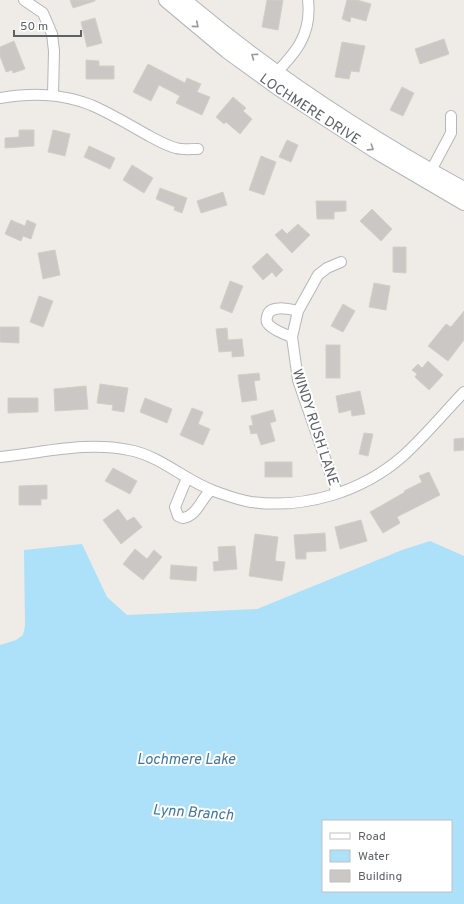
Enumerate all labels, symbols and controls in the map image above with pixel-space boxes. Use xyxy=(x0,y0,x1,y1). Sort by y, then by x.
scale bar xyxy=(14,12,81,38)
text: 50 m xyxy=(20,19,48,35)
one-way arrow xyxy=(192,21,199,28)
one-way arrow xyxy=(251,53,258,60)
street label: LOCHMERE DRIVE xyxy=(256,71,363,149)
one-way arrow xyxy=(367,144,374,151)
street label: WINDY RUSH LANE xyxy=(288,367,341,488)
water label: Lochmere Lake xyxy=(137,751,236,770)
water label: Lynn Branch xyxy=(152,801,234,826)
legend xyxy=(322,820,452,892)
text: Road xyxy=(358,829,386,845)
text: Water xyxy=(358,849,390,865)
text: Building xyxy=(358,869,402,885)

